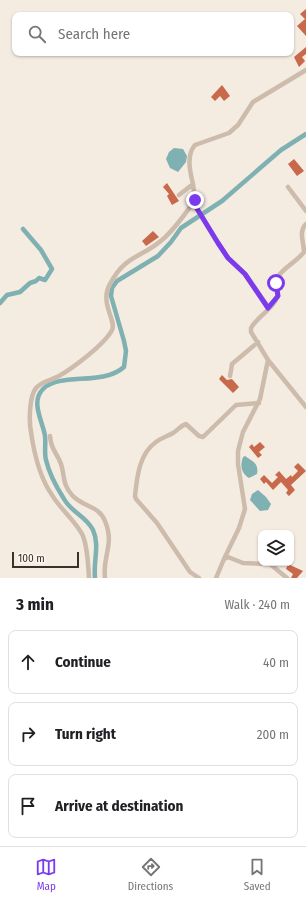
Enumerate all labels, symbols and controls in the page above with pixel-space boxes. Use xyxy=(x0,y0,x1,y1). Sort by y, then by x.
search box xyxy=(12,12,294,56)
icon: search xyxy=(26,23,48,45)
text: Search here xyxy=(58,25,130,43)
route end xyxy=(186,191,204,209)
route start xyxy=(267,274,285,292)
map controls xyxy=(258,530,294,566)
button: layers xyxy=(258,530,294,566)
scale bar xyxy=(12,550,79,569)
text: 100 m xyxy=(18,552,45,565)
text: 3 min xyxy=(16,594,54,615)
text: Walk · 240 m xyxy=(224,597,290,612)
icon: ahead xyxy=(17,651,39,673)
text: Continue xyxy=(55,653,111,671)
text: 40 m xyxy=(263,655,289,670)
icon: right xyxy=(17,723,39,745)
text: Turn right xyxy=(55,725,116,743)
text: 200 m xyxy=(257,727,289,742)
icon: arrive xyxy=(17,795,39,817)
text: Arrive at destination xyxy=(55,797,183,815)
tab: Map xyxy=(35,856,57,893)
tab: Directions xyxy=(128,856,173,893)
tab: Saved xyxy=(244,856,271,893)

